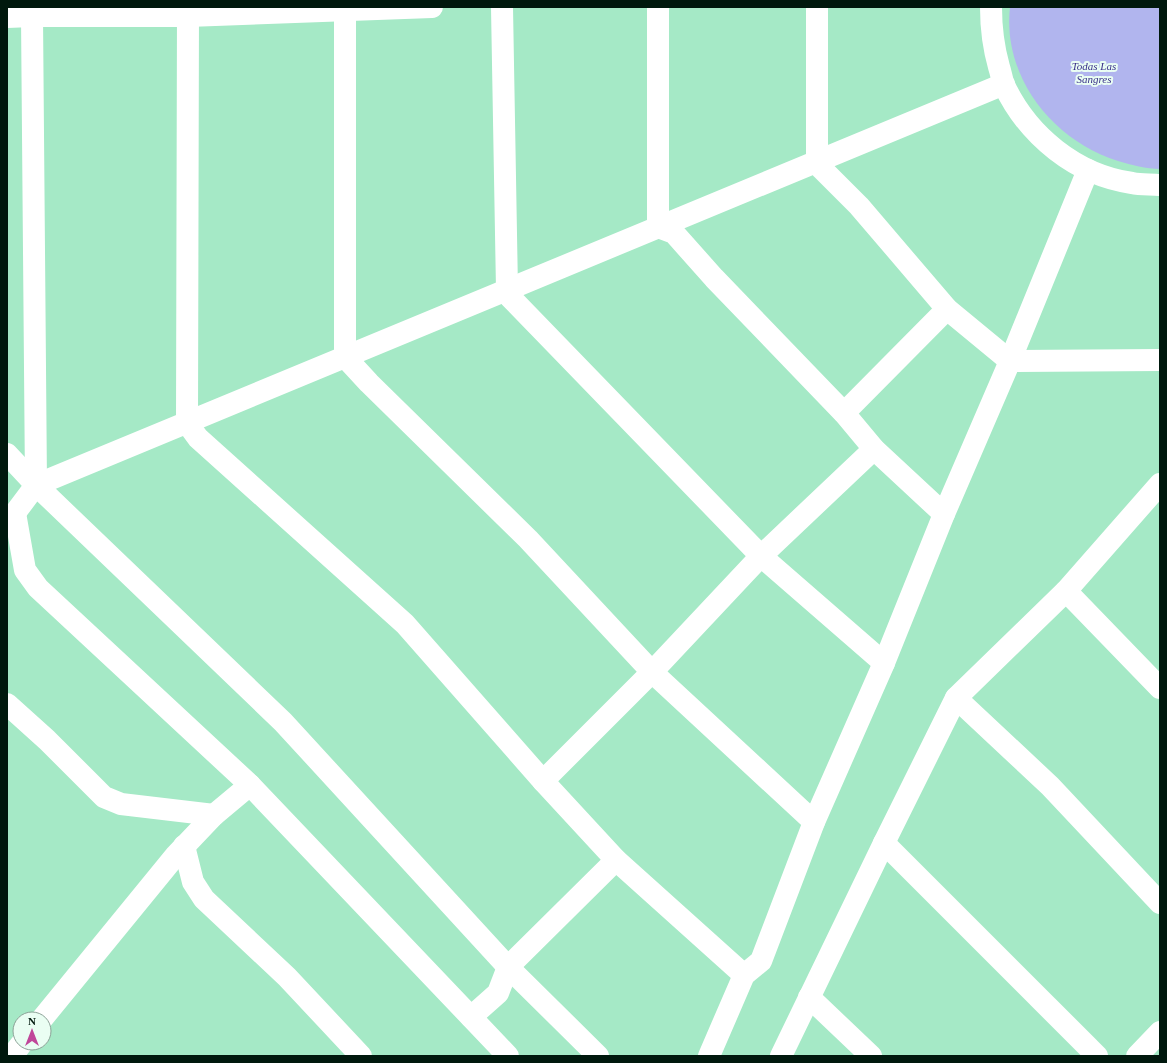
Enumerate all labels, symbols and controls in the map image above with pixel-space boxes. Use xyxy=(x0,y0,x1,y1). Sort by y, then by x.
park label: Todas Las Sangres xyxy=(1072,60,1116,85)
north arrow xyxy=(12,1011,52,1051)
text: N xyxy=(28,1015,36,1027)

